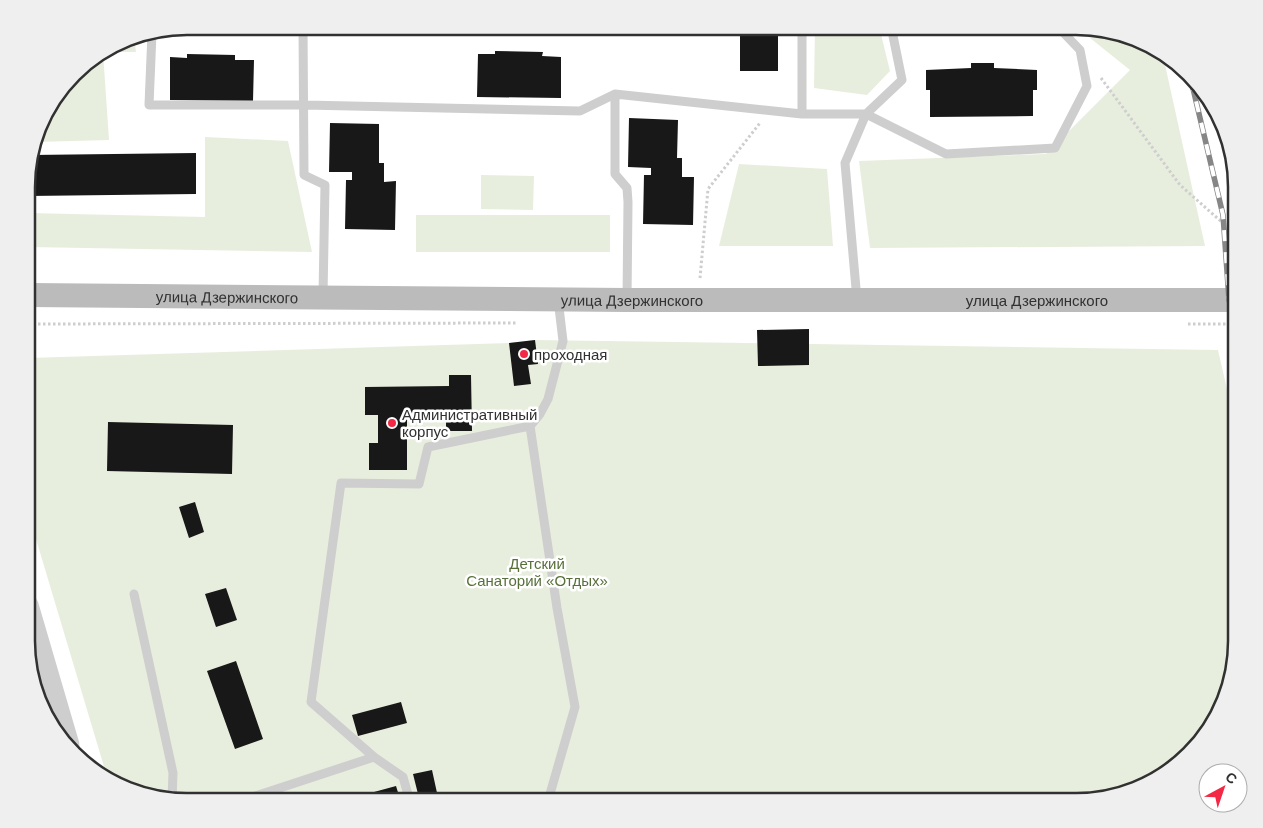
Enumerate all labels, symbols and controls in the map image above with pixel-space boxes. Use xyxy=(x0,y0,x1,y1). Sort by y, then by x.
street label: улица Дзержинского xyxy=(156,288,298,306)
street label: улица Дзержинского xyxy=(561,291,703,309)
street label: улица Дзержинского xyxy=(966,292,1108,309)
place label: проходная xyxy=(534,346,607,363)
marker: проходная xyxy=(518,348,530,360)
place label: Административный корпус xyxy=(402,406,538,440)
marker: Административный корпус xyxy=(386,417,398,429)
park label: Детский Санаторий «Отдых» xyxy=(466,555,608,589)
north arrow xyxy=(1198,763,1248,813)
text: С xyxy=(1222,769,1240,787)

